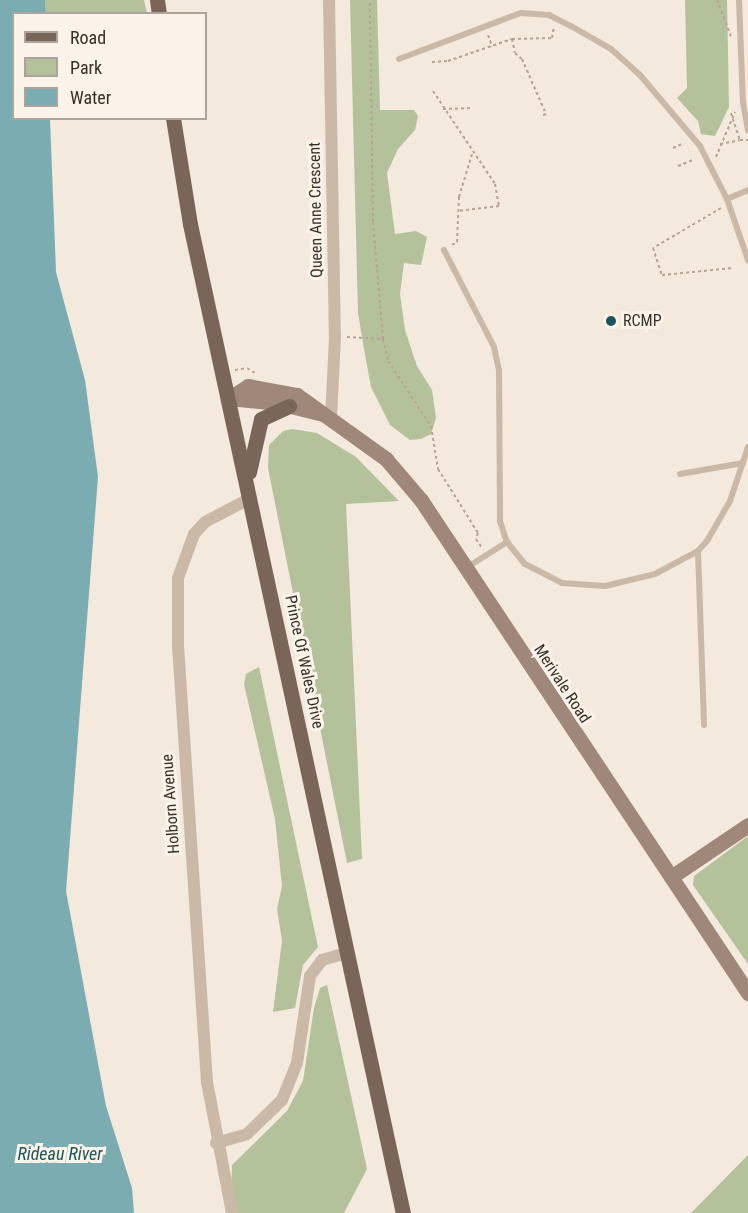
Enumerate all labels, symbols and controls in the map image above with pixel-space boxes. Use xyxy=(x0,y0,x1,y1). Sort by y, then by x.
legend xyxy=(12,12,207,120)
text: Road xyxy=(70,27,106,48)
text: Park xyxy=(70,57,102,78)
text: Water xyxy=(70,87,111,108)
street label: Queen Anne Crescent xyxy=(305,142,327,278)
place label: RCMP xyxy=(623,311,662,331)
marker: RCMP xyxy=(604,314,618,328)
street label: Prince Of Wales Drive xyxy=(280,594,328,730)
street label: Merivale Road xyxy=(530,641,594,727)
street label: Holborn Avenue xyxy=(158,753,184,855)
water label: Rideau River xyxy=(17,1143,103,1165)

